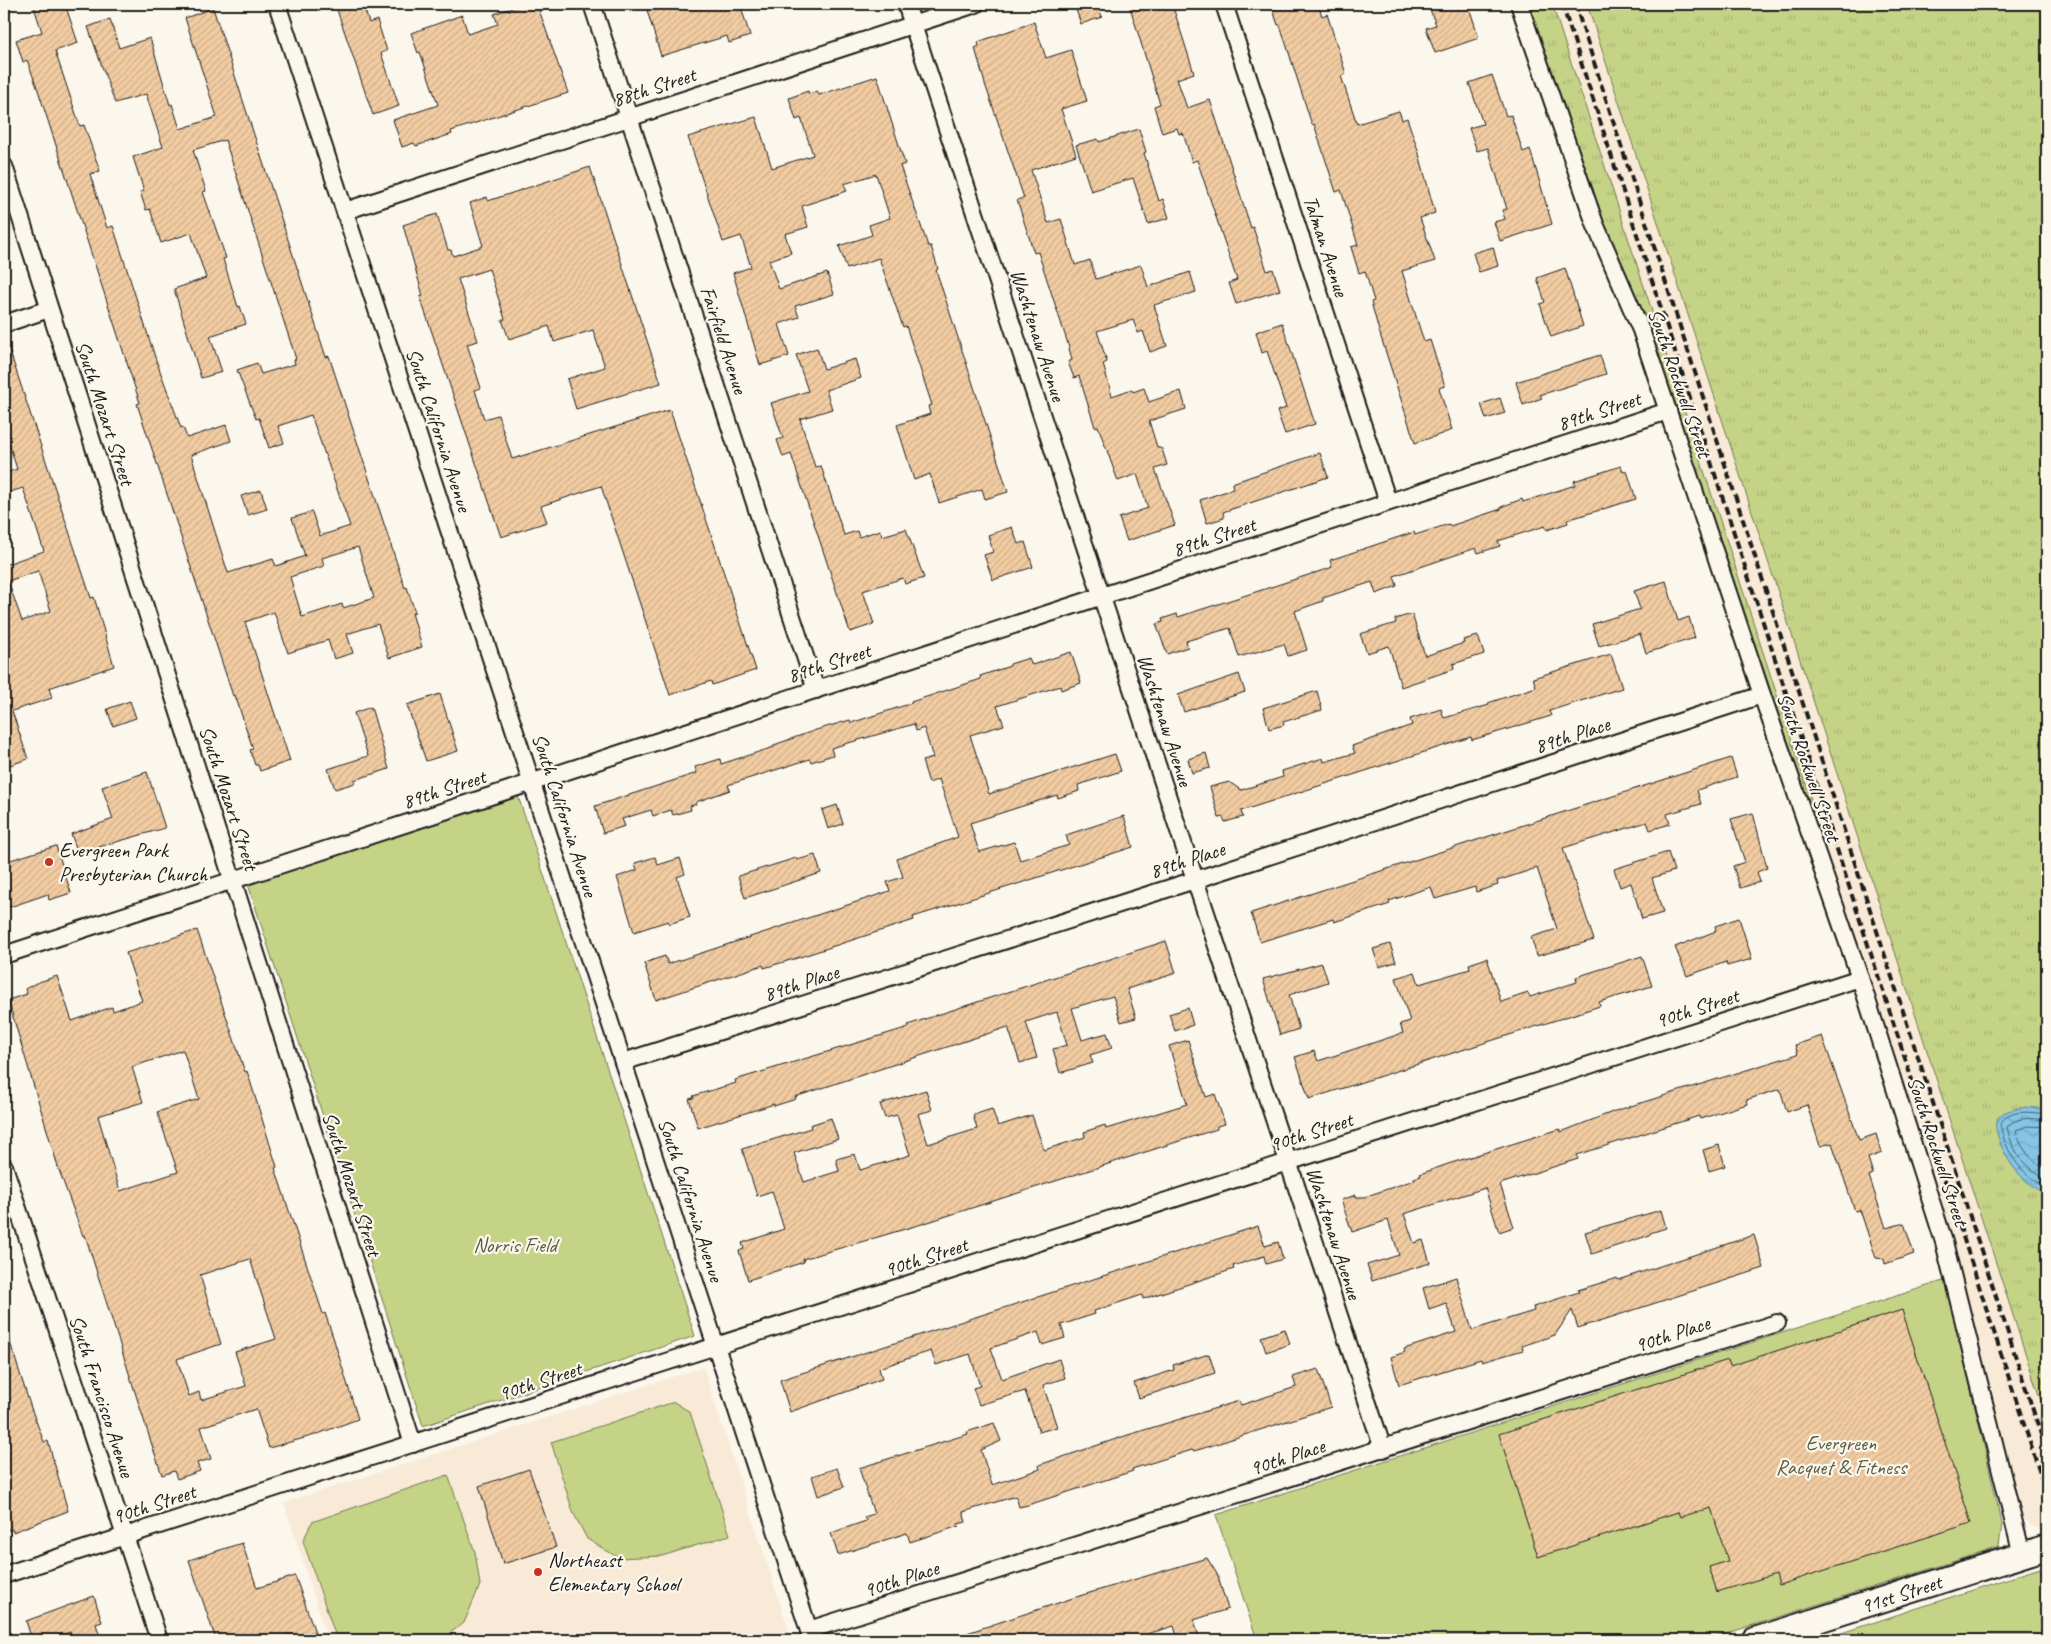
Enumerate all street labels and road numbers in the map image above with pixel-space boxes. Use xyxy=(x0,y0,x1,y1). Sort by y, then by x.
street label: 88th Street xyxy=(609,61,701,113)
street label: Talman Avenue xyxy=(1297,192,1355,301)
street label: Washtenaw Avenue xyxy=(1004,266,1072,405)
street label: Fairfield Avenue xyxy=(694,283,754,398)
street label: South Rockwell Street xyxy=(1642,305,1718,463)
street label: South Mozart Street xyxy=(69,338,141,490)
street label: South California Avenue xyxy=(400,345,478,517)
street label: 89th Street xyxy=(1554,385,1646,437)
street label: 89th Street xyxy=(1169,511,1261,563)
street label: 89th Street xyxy=(784,637,876,689)
street label: Washtenaw Avenue xyxy=(1131,651,1199,790)
street label: South Rockwell Street xyxy=(1771,689,1847,847)
street label: 89th Place xyxy=(1531,710,1614,759)
street label: South Mozart Street xyxy=(193,723,265,875)
street label: South California Avenue xyxy=(526,730,604,902)
street label: 89th Street xyxy=(399,763,491,815)
street label: 89th Place xyxy=(1146,835,1229,884)
street label: 89th Place xyxy=(760,958,843,1007)
street label: 90th Street xyxy=(1652,982,1744,1034)
street label: South Rockwell Street xyxy=(1902,1073,1975,1231)
street label: 90th Street xyxy=(1266,1106,1358,1158)
street label: South Mozart Street xyxy=(316,1109,388,1261)
street label: South California Avenue xyxy=(652,1115,730,1287)
street label: Washtenaw Avenue xyxy=(1300,1164,1368,1303)
street label: 90th Street xyxy=(881,1231,973,1283)
street label: 90th Place xyxy=(1631,1309,1714,1358)
street label: South Francisco Avenue xyxy=(64,1312,141,1481)
street label: 90th Street xyxy=(495,1355,587,1407)
street label: 90th Place xyxy=(1246,1432,1329,1481)
street label: 90th Street xyxy=(109,1478,201,1530)
street label: 90th Place xyxy=(860,1554,943,1603)
street label: 91st Street xyxy=(1857,1568,1947,1619)

